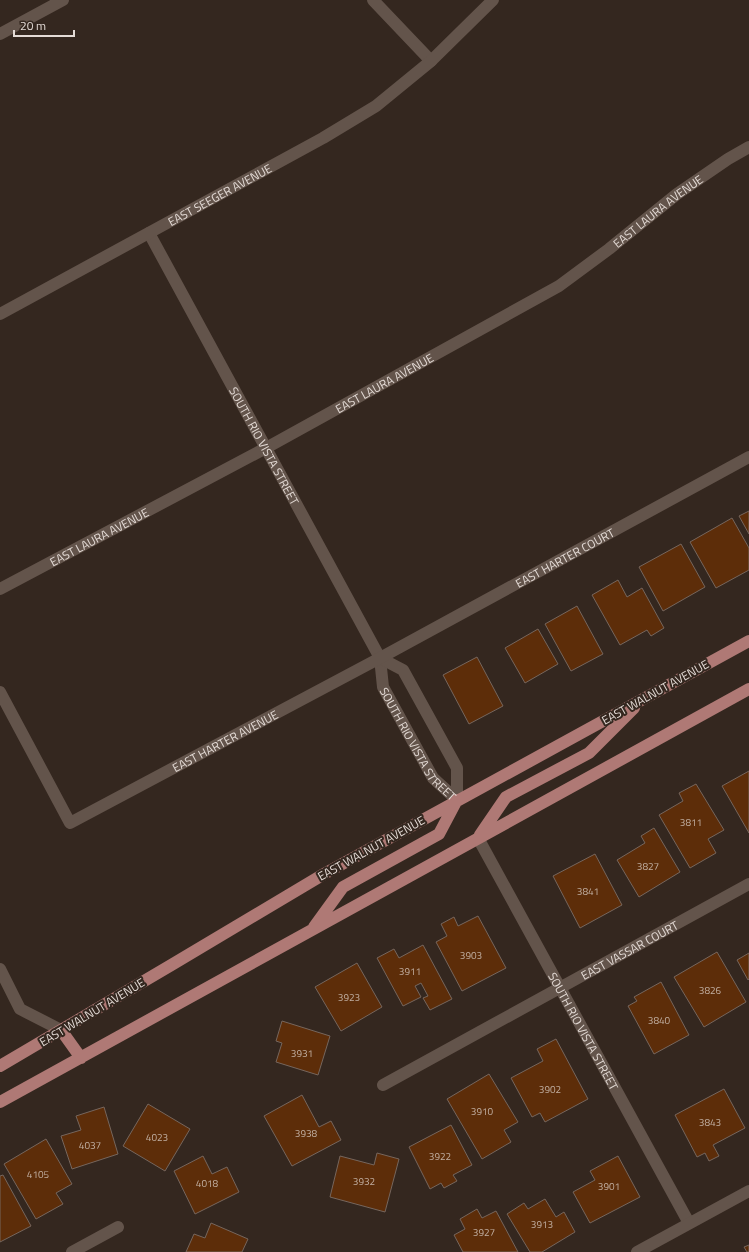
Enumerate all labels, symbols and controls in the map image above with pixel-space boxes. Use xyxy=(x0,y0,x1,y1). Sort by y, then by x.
scale bar xyxy=(14,12,74,38)
text: 20 m xyxy=(20,16,46,35)
street label: EAST SEEGER AVENUE xyxy=(164,158,275,230)
street label: EAST LAURA AVENUE xyxy=(608,169,707,252)
street label: EAST LAURA AVENUE xyxy=(331,348,437,418)
street label: SOUTH RIO VISTA STREET xyxy=(225,383,305,509)
street label: EAST LAURA AVENUE xyxy=(46,502,152,571)
street label: EAST HARTER COURT xyxy=(512,522,618,592)
street label: EAST WALNUT AVENUE xyxy=(598,654,712,729)
street label: SOUTH RIO VISTA STREET xyxy=(375,683,462,805)
street label: EAST HARTER AVENUE xyxy=(168,704,282,777)
street label: EAST WALNUT AVENUE xyxy=(314,810,428,885)
house number: 3811 xyxy=(680,815,702,830)
house number: 3827 xyxy=(637,859,659,874)
house number: 3841 xyxy=(577,884,599,899)
street label: EAST VASSAR COURT xyxy=(577,915,682,984)
house number: 3903 xyxy=(460,948,482,963)
house number: 3911 xyxy=(399,964,421,979)
street label: SOUTH RIO VISTA STREET xyxy=(544,968,624,1094)
street label: EAST WALNUT AVENUE xyxy=(36,973,149,1051)
house number: 3826 xyxy=(699,983,722,998)
house number: 3923 xyxy=(338,990,360,1005)
house number: 3840 xyxy=(648,1013,671,1028)
house number: 3931 xyxy=(291,1046,313,1061)
house number: 3902 xyxy=(539,1082,561,1097)
house number: 3910 xyxy=(471,1104,494,1119)
house number: 3843 xyxy=(699,1115,721,1130)
house number: 3938 xyxy=(295,1126,318,1141)
house number: 4023 xyxy=(146,1130,168,1145)
house number: 4037 xyxy=(79,1138,101,1153)
house number: 3922 xyxy=(429,1149,451,1164)
house number: 4105 xyxy=(27,1167,50,1182)
house number: 3932 xyxy=(353,1174,375,1189)
house number: 4018 xyxy=(196,1176,219,1191)
house number: 3901 xyxy=(598,1179,620,1194)
house number: 3913 xyxy=(531,1217,553,1232)
house number: 3927 xyxy=(473,1225,495,1240)

